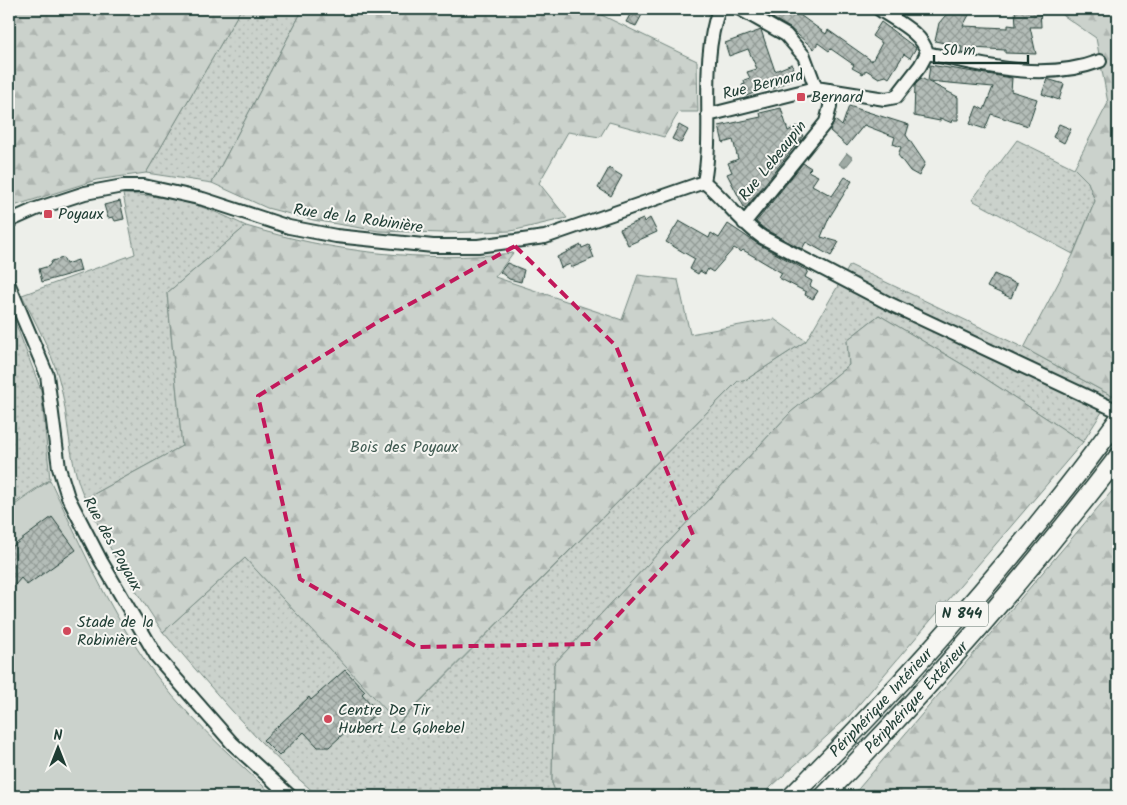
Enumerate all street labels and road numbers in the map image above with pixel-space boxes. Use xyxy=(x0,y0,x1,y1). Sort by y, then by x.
street label: Rue Bernard xyxy=(720,63,807,107)
street label: Rue Lebeaupin xyxy=(733,115,813,207)
street label: Rue de la Robinière xyxy=(292,198,424,240)
street label: Rue des Poyaux xyxy=(76,492,149,597)
road number: N 844 xyxy=(936,602,988,626)
street label: Périphérique Extérieur xyxy=(858,634,976,760)
street label: Périphérique Intérieur xyxy=(824,641,940,763)

